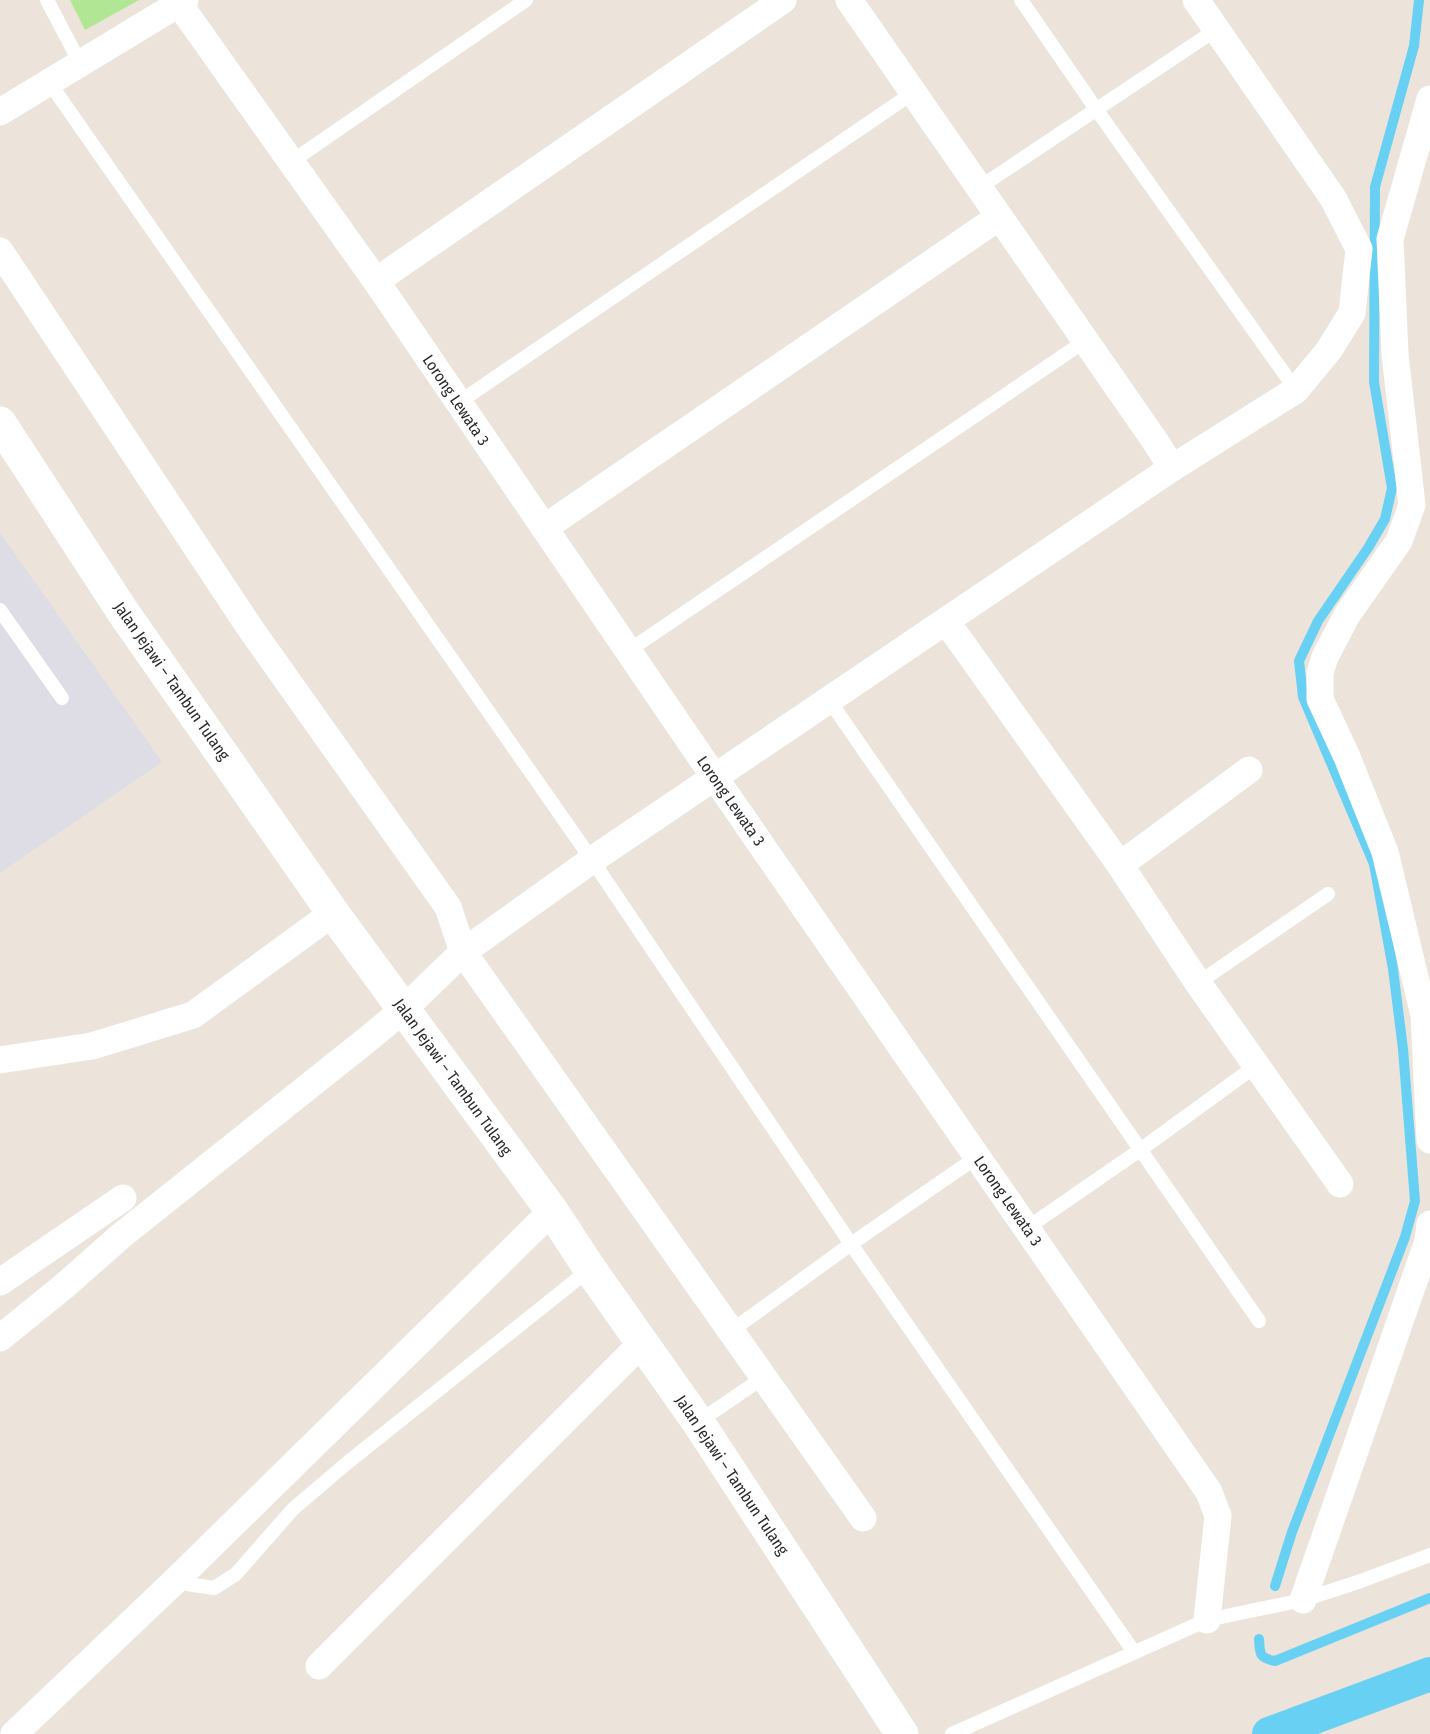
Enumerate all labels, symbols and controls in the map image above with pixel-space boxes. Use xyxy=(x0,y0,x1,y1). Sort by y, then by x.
street label: Lorong Lewata 3 xyxy=(419,351,493,449)
street label: Jalan Jejawi – Tambun Tulang xyxy=(110,598,234,764)
street label: Lorong Lewata 3 xyxy=(693,753,769,849)
street label: Jalan Jejawi – Tambun Tulang xyxy=(390,995,516,1159)
street label: Lorong Lewata 3 xyxy=(970,1153,1046,1249)
street label: Jalan Jejawi – Tambun Tulang xyxy=(671,1391,793,1559)

